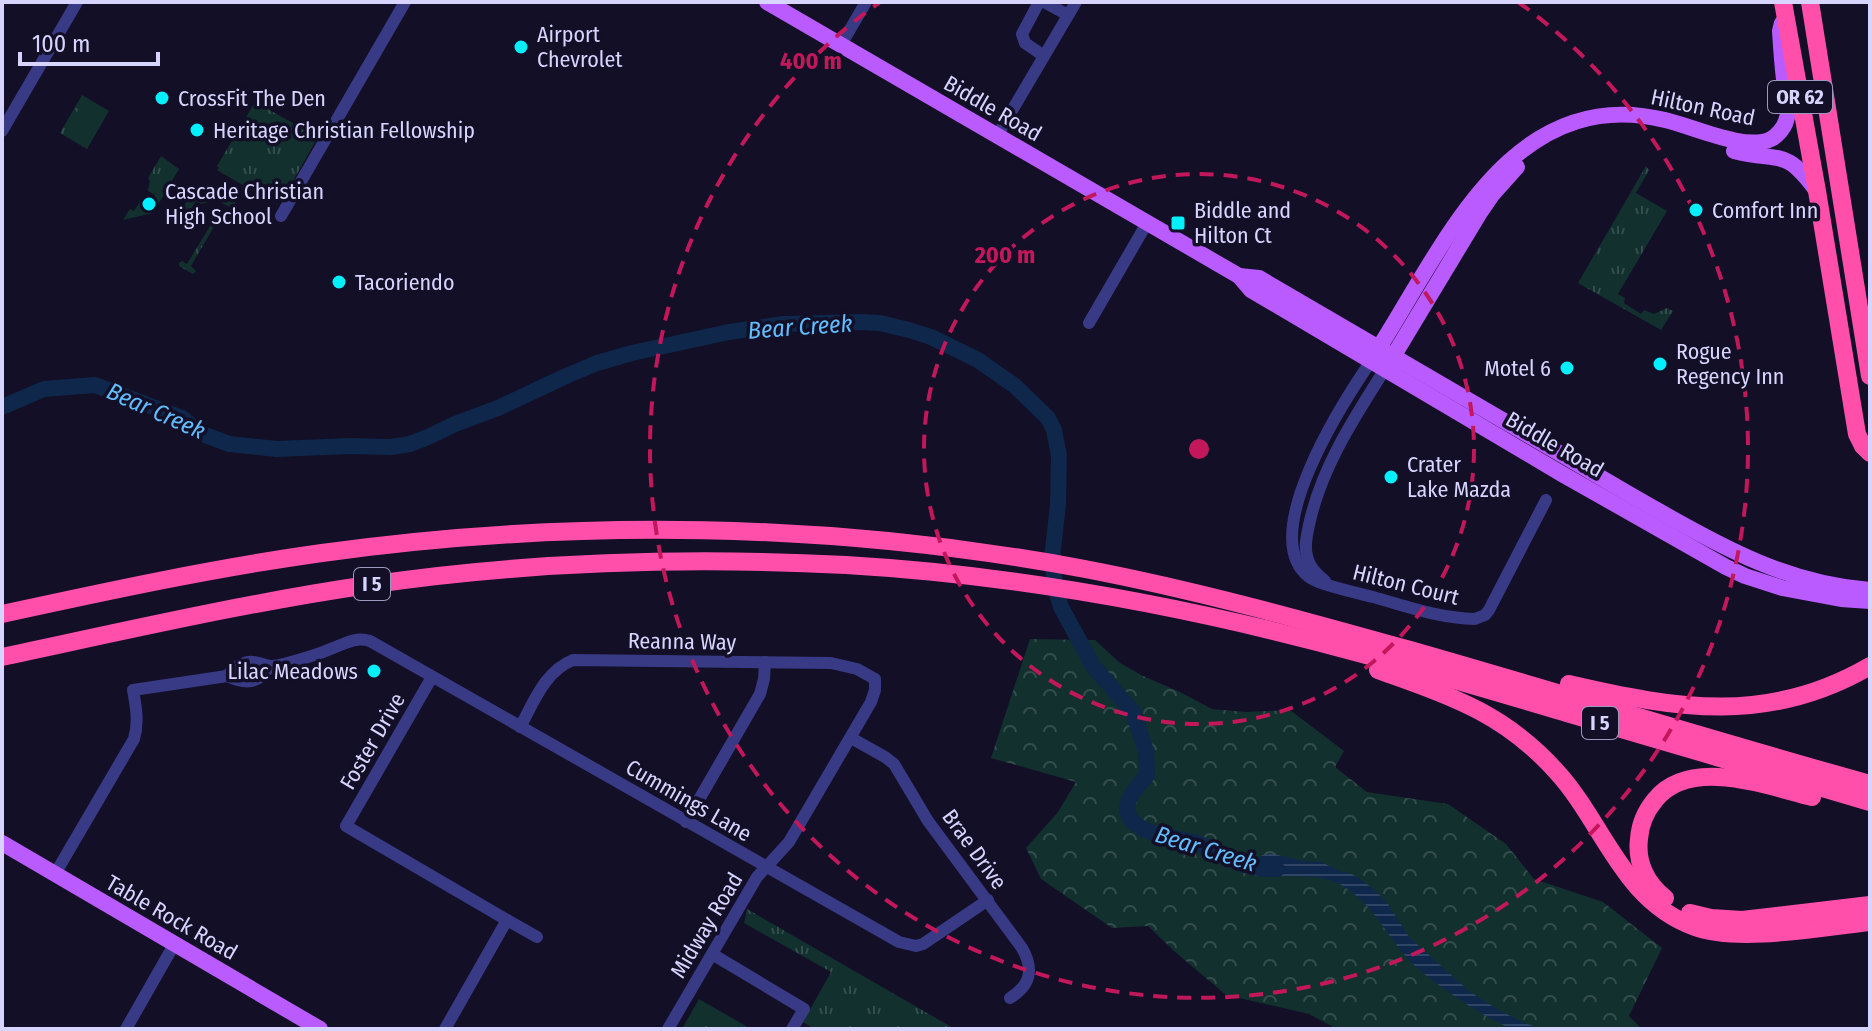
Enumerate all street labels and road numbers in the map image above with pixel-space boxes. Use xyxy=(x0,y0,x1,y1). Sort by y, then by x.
street label: Biddle Road xyxy=(939,70,1046,147)
road number: OR 62 xyxy=(1768,81,1832,113)
street label: Hilton Road xyxy=(1648,83,1757,132)
street label: Biddle Road xyxy=(1501,406,1608,483)
street label: Hilton Court xyxy=(1350,558,1463,611)
road number: I 5 xyxy=(354,568,390,600)
street label: Reanna Way xyxy=(628,627,737,656)
street label: Foster Drive xyxy=(334,688,411,794)
road number: I 5 xyxy=(1582,707,1618,739)
street label: Cummings Lane xyxy=(621,754,757,847)
street label: Brae Drive xyxy=(937,804,1013,895)
street label: Midway Road xyxy=(664,868,748,983)
street label: Table Rock Road xyxy=(101,869,242,966)

